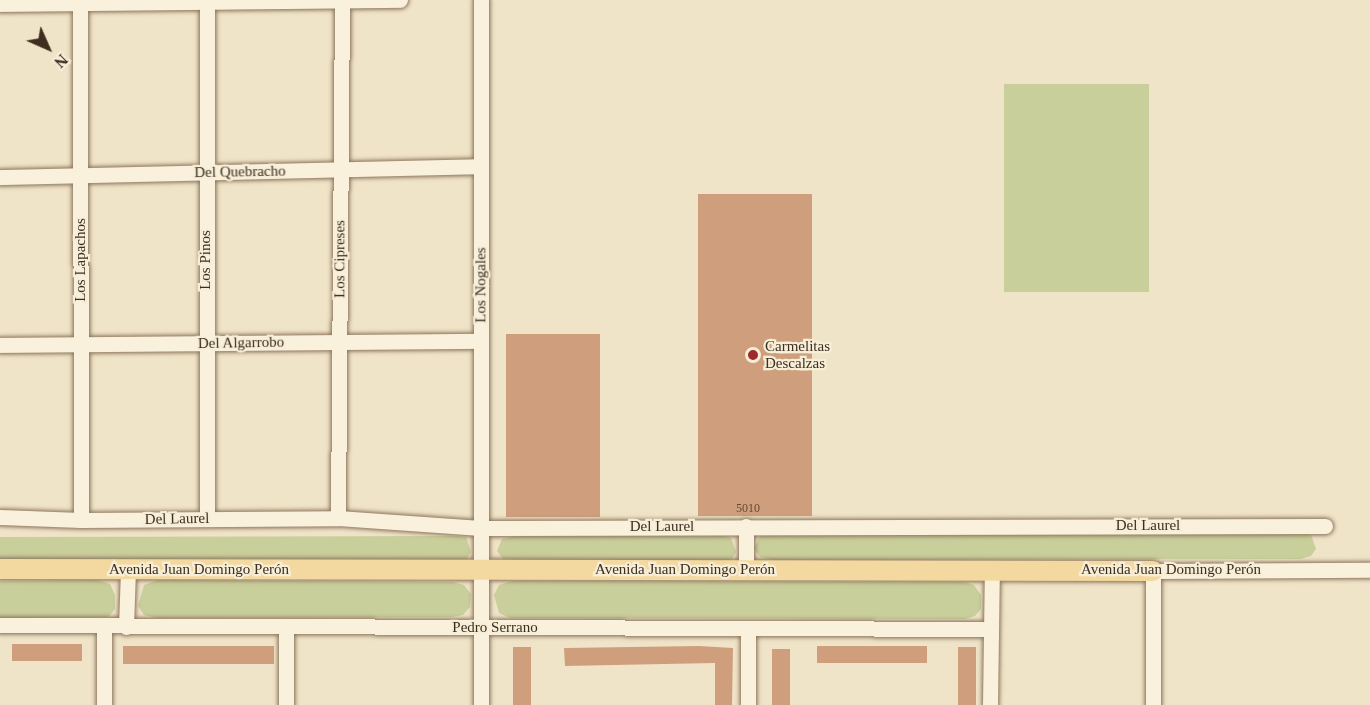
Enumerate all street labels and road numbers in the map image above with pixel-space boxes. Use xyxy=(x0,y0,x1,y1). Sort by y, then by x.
street label: Del Quebracho xyxy=(194,162,286,182)
street label: Los Lapachos xyxy=(72,218,90,302)
street label: Los Cipreses xyxy=(331,220,349,298)
street label: Los Pinos xyxy=(197,230,215,290)
street label: Los Nogales xyxy=(472,247,490,323)
street label: Del Algarrobo xyxy=(197,333,285,353)
street label: Del Laurel xyxy=(145,509,209,529)
street label: Del Laurel xyxy=(1116,517,1180,535)
street label: Del Laurel xyxy=(630,518,694,536)
street label: Avenida Juan Domingo Perón xyxy=(109,561,289,579)
street label: Avenida Juan Domingo Perón xyxy=(595,561,775,579)
street label: Avenida Juan Domingo Perón xyxy=(1081,561,1261,579)
street label: Pedro Serrano xyxy=(452,619,538,637)

